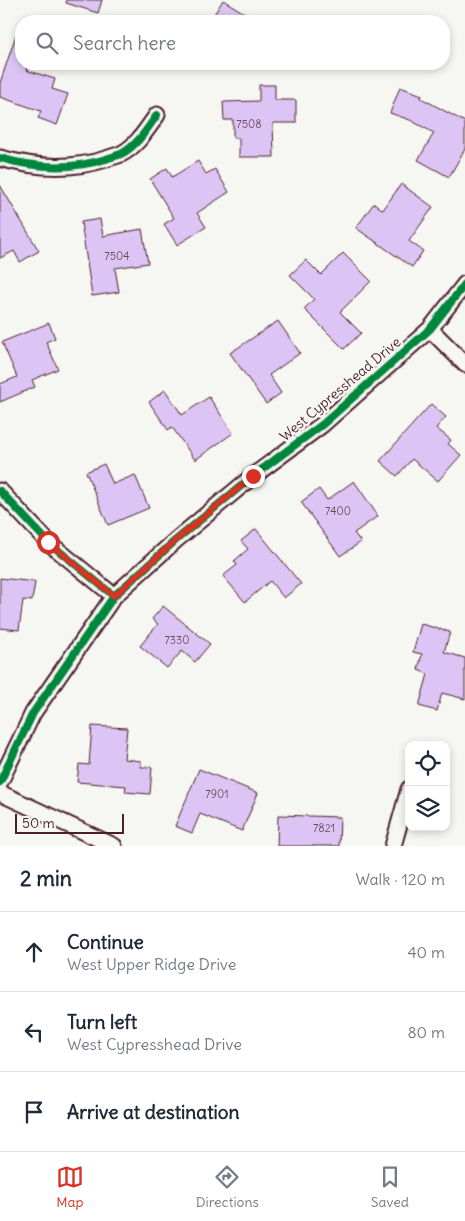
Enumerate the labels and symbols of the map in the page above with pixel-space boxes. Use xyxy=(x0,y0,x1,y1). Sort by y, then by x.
house number: 7508 xyxy=(236,117,262,131)
house number: 7504 xyxy=(104,249,130,263)
street label: West Cypresshead Drive xyxy=(276,333,404,445)
route end xyxy=(242,465,265,488)
house number: 7400 xyxy=(325,504,351,518)
route start xyxy=(37,531,60,554)
house number: 7330 xyxy=(164,633,190,647)
house number: 7901 xyxy=(205,787,229,801)
scale bar xyxy=(15,811,124,834)
house number: 7821 xyxy=(313,821,335,835)

